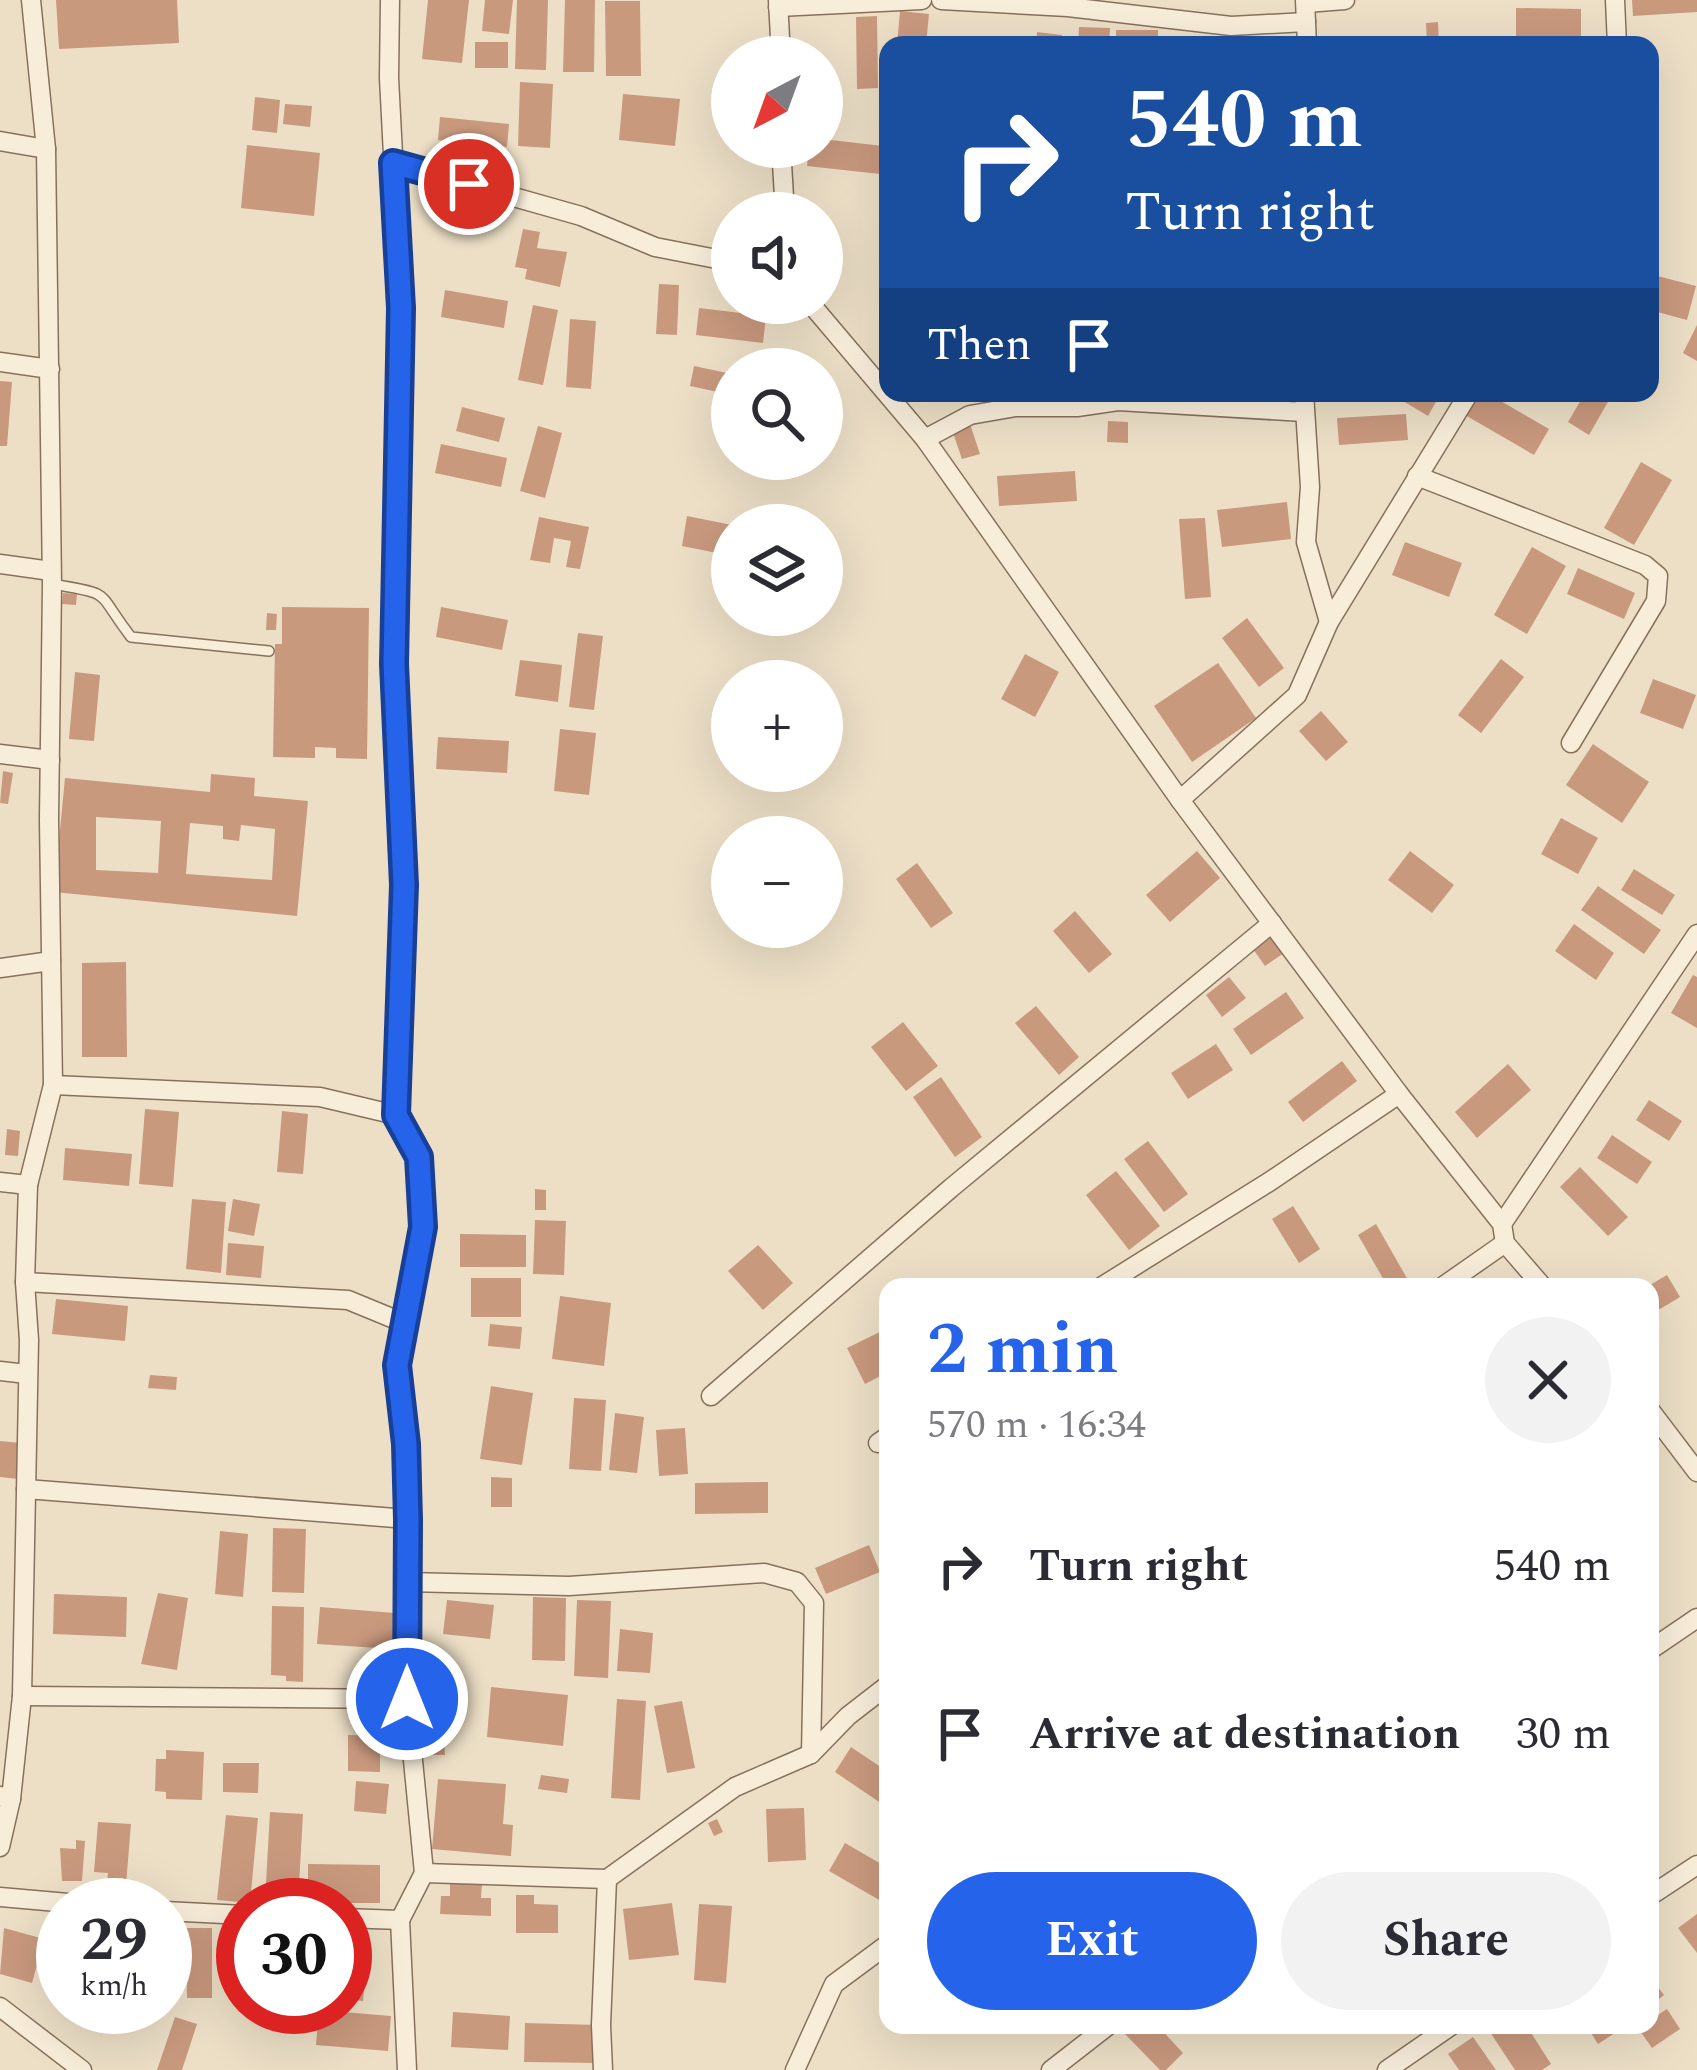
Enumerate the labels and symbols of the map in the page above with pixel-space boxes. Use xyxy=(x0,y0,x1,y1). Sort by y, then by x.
north arrow xyxy=(711,36,843,168)
pin xyxy=(418,133,520,235)
position arrow xyxy=(344,1636,470,1762)
speed limit sign: 30 xyxy=(216,1878,372,2034)

